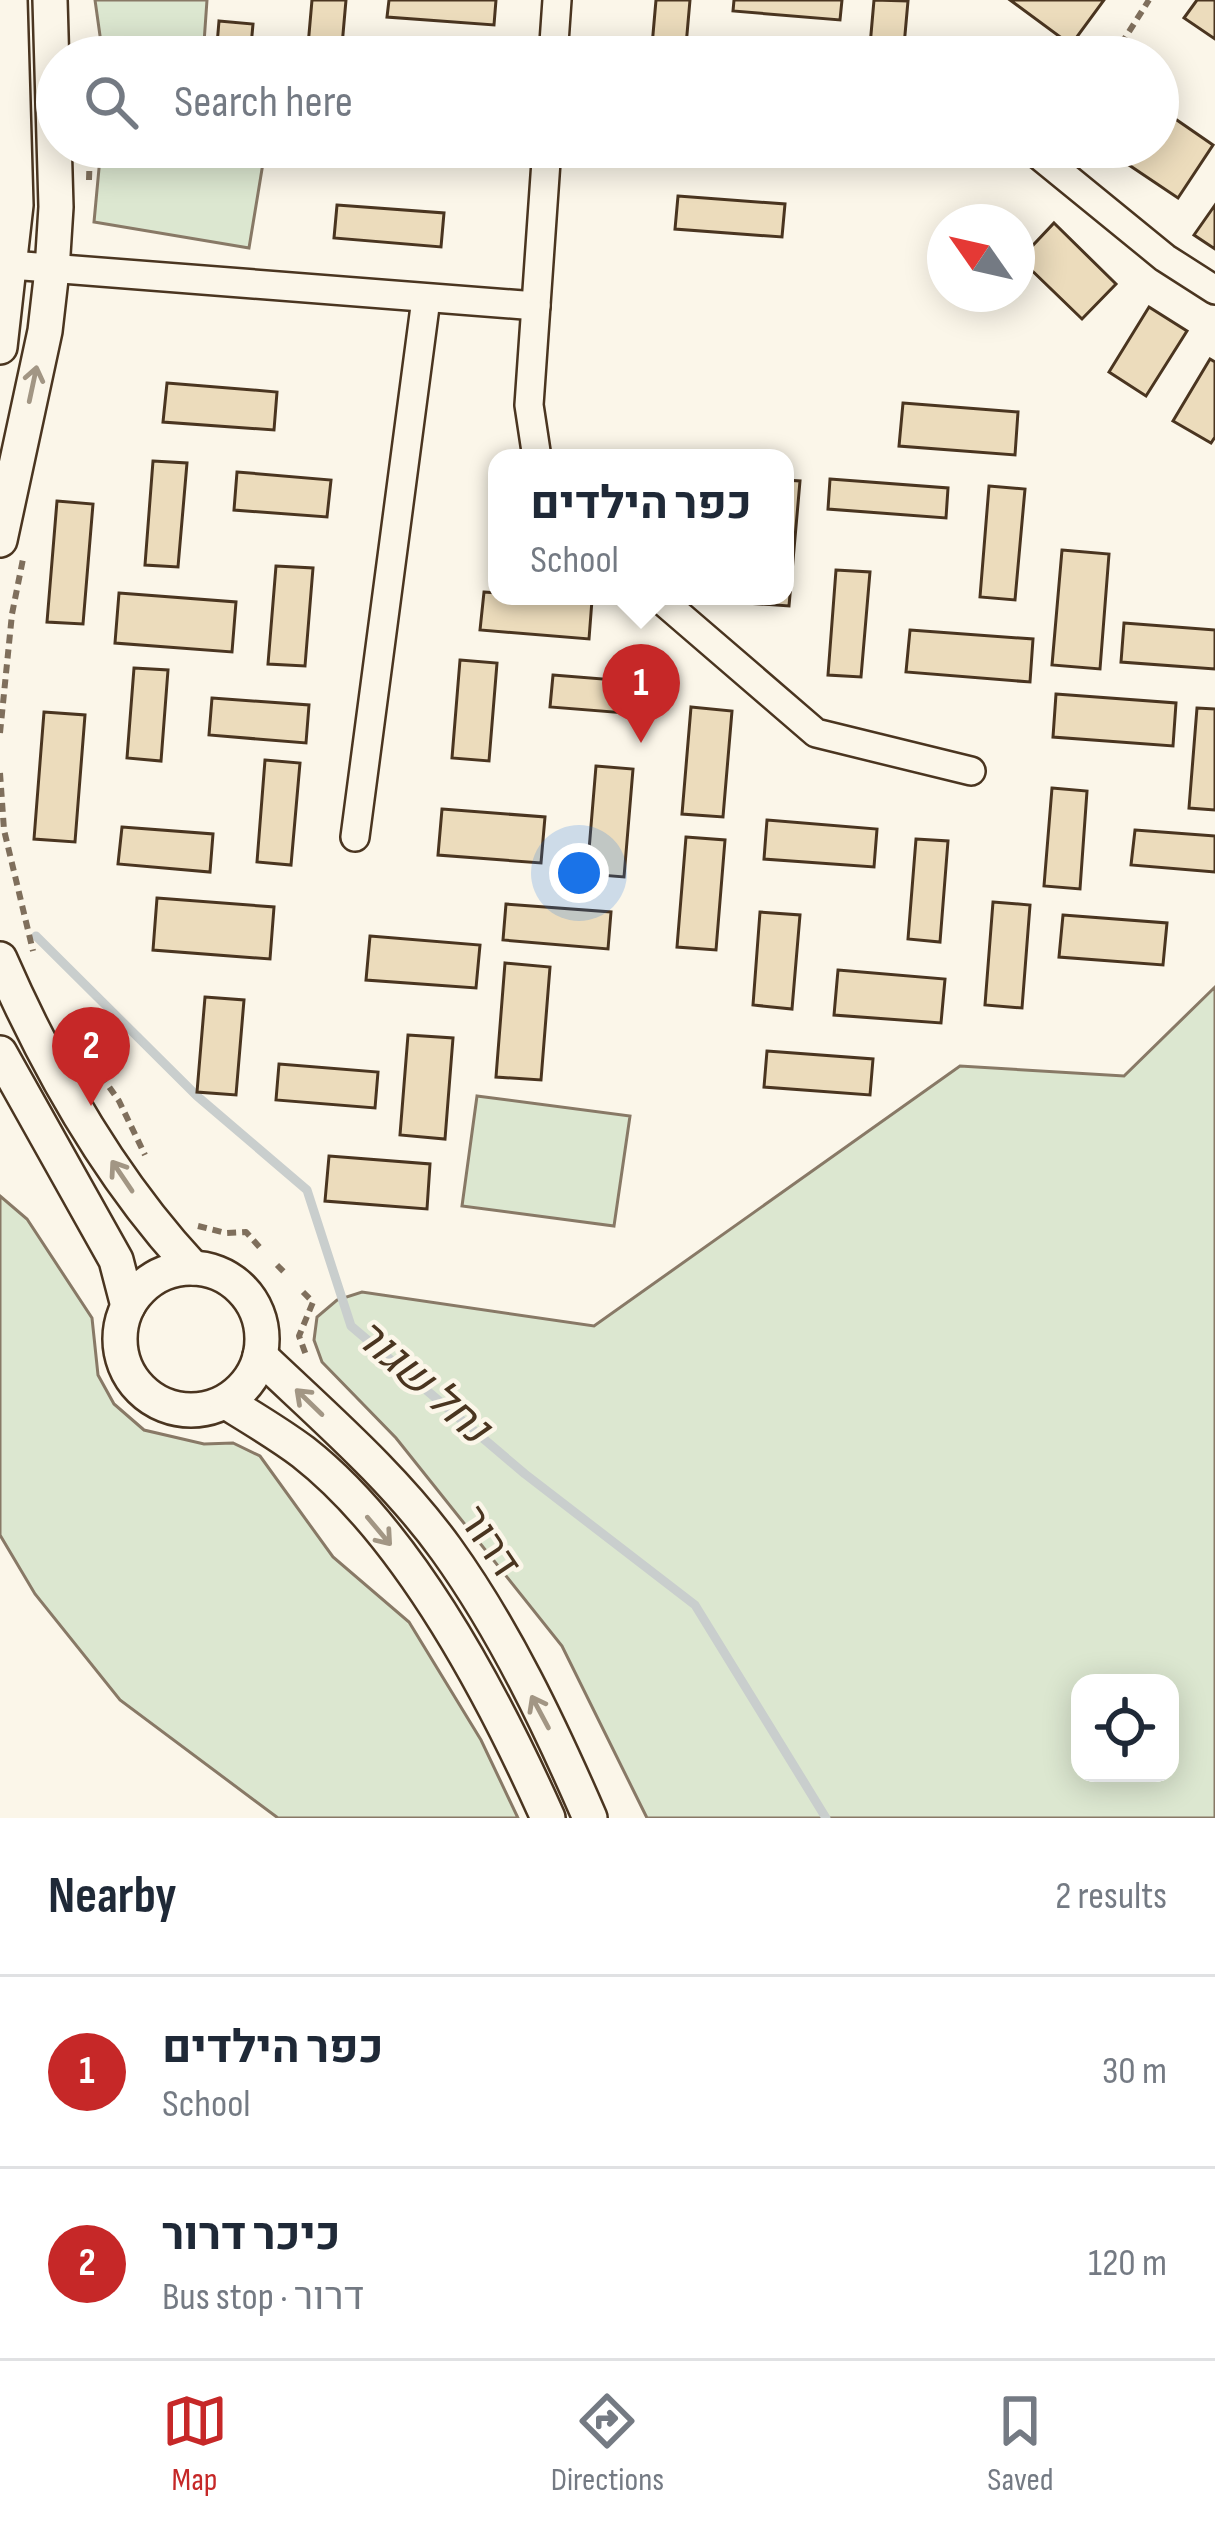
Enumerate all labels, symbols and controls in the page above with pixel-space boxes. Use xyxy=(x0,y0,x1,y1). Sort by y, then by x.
search box xyxy=(36,36,1179,168)
icon: search xyxy=(78,69,144,135)
text: Search here xyxy=(174,75,353,130)
north arrow xyxy=(927,204,1035,312)
one-way arrow xyxy=(23,366,46,404)
popup xyxy=(488,449,794,605)
text: כפר הילדים xyxy=(530,477,752,532)
text: School xyxy=(530,537,619,584)
pin: 1 xyxy=(602,644,680,743)
your location xyxy=(549,843,609,903)
pin: 2 xyxy=(52,1007,130,1106)
one-way arrow xyxy=(109,1159,134,1193)
water label: נחל שגור xyxy=(342,1308,503,1458)
one-way arrow xyxy=(294,1389,324,1417)
street label: דרור xyxy=(447,1497,531,1588)
one-way arrow xyxy=(364,1515,392,1546)
map controls xyxy=(1071,1674,1179,1782)
button: locate xyxy=(1071,1674,1179,1782)
one-way arrow xyxy=(528,1695,551,1731)
text: Nearby xyxy=(48,1866,177,1927)
text: 2 results xyxy=(1055,1873,1167,1920)
text: כפר הילדים xyxy=(162,2021,384,2076)
text: 1 xyxy=(79,2048,95,2095)
text: 30 m xyxy=(1102,2048,1167,2095)
text: School xyxy=(162,2081,251,2128)
text: כיכר דרור xyxy=(162,2208,341,2263)
text: 2 xyxy=(78,2240,96,2287)
text: 120 m xyxy=(1088,2240,1167,2287)
text: Bus stop · דרור xyxy=(162,2274,364,2321)
tab: Map xyxy=(162,2388,228,2500)
tab: Directions xyxy=(551,2388,664,2500)
tab: Saved xyxy=(987,2388,1053,2500)

